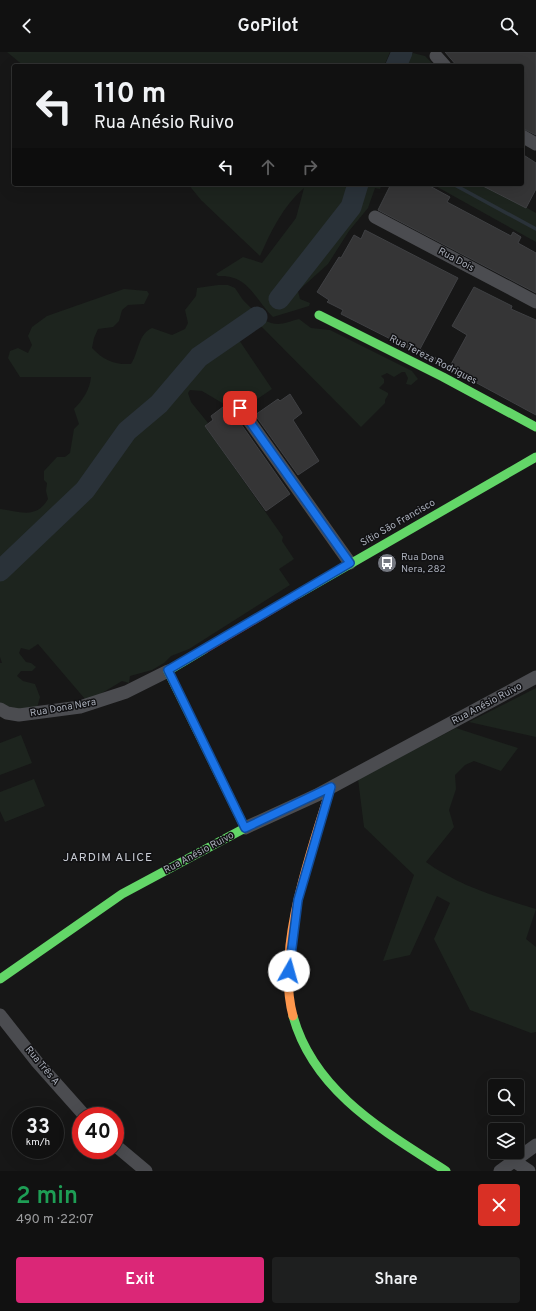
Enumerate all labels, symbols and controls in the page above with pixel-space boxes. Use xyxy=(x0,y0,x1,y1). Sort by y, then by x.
icon: back xyxy=(16,15,38,37)
text: GoPilot xyxy=(238,15,298,38)
icon: search xyxy=(498,15,520,37)
text: 110 m xyxy=(94,77,166,113)
icon: left xyxy=(28,80,80,132)
text: Rua Anésio Ruivo xyxy=(94,112,234,135)
icon: left xyxy=(215,156,237,178)
icon: ahead xyxy=(257,156,279,178)
icon: right xyxy=(299,156,321,178)
street label: Rua Dois xyxy=(436,245,477,275)
street label: Rua Tereza Rodrigues xyxy=(387,332,479,388)
pin xyxy=(223,391,257,425)
icon: arrive xyxy=(229,397,251,419)
street label: Sítio São Francisco xyxy=(358,496,438,550)
place label: Rua Dona Nera, 282 xyxy=(401,551,446,576)
bus stop icon: Rua Dona Nera, 282 xyxy=(376,552,398,574)
street label: Rua Anésio Ruivo xyxy=(450,680,525,728)
street label: Rua Dona Nera xyxy=(29,696,97,720)
street label: Rua Anésio Ruivo xyxy=(162,829,237,877)
district label: JARDIM ALICE xyxy=(63,850,153,866)
position arrow xyxy=(268,950,310,992)
street label: Rua Três A xyxy=(22,1044,62,1088)
map controls xyxy=(488,1079,524,1159)
button: search xyxy=(488,1079,524,1115)
speed limit sign: 40 xyxy=(72,1107,124,1159)
text: 33 xyxy=(26,1115,50,1141)
button: layers xyxy=(488,1123,524,1159)
text: km/h xyxy=(26,1136,50,1149)
text: 2 min xyxy=(16,1182,78,1212)
button: close xyxy=(478,1184,520,1226)
text: 490 m · 22:07 xyxy=(16,1212,94,1228)
button: Exit xyxy=(16,1257,264,1303)
button: Share xyxy=(272,1257,520,1303)

